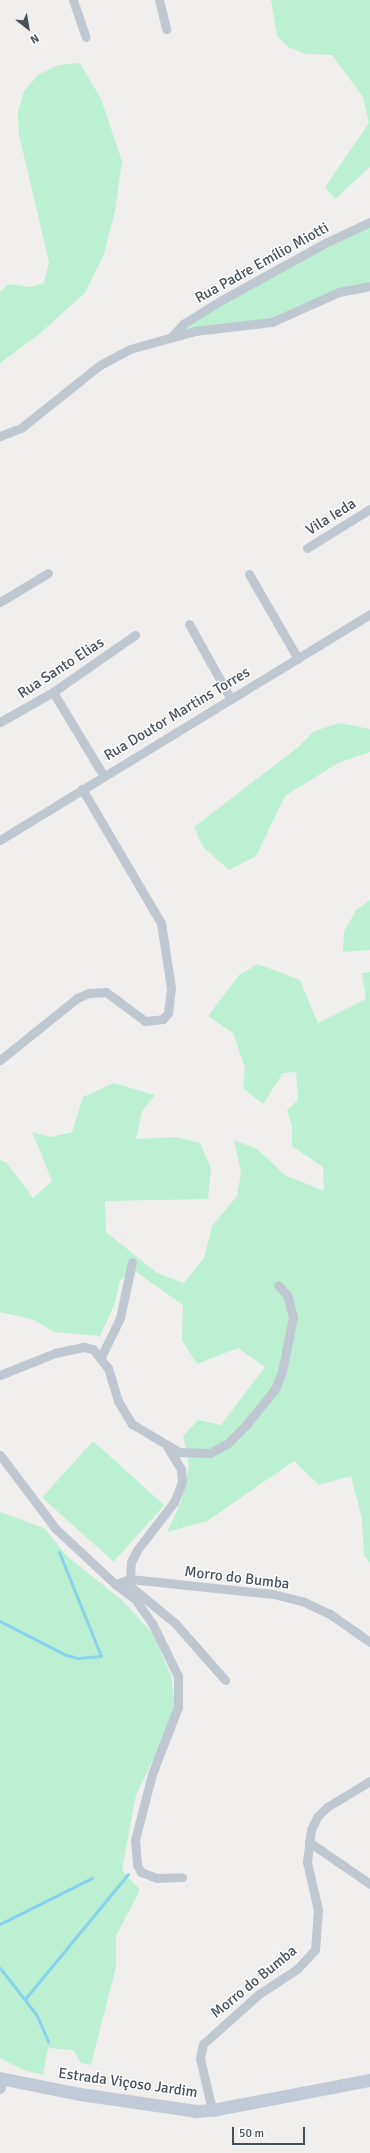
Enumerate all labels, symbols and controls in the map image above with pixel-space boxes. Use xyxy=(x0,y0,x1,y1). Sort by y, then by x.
north arrow xyxy=(8,8,48,48)
text: N xyxy=(28,31,41,46)
street label: Rua Padre Emílio Miotti xyxy=(192,219,332,307)
street label: Vila Ieda xyxy=(303,495,359,539)
street label: Rua Santo Elias xyxy=(15,633,107,703)
street label: Rua Doutor Martins Torres xyxy=(101,663,253,765)
street label: Morro do Bumba xyxy=(184,1563,290,1593)
street label: Morro do Bumba xyxy=(207,1942,301,2022)
street label: Estrada Viçoso Jardim xyxy=(57,2064,199,2102)
scale bar xyxy=(234,2119,307,2145)
text: 50 m xyxy=(239,2126,264,2141)

